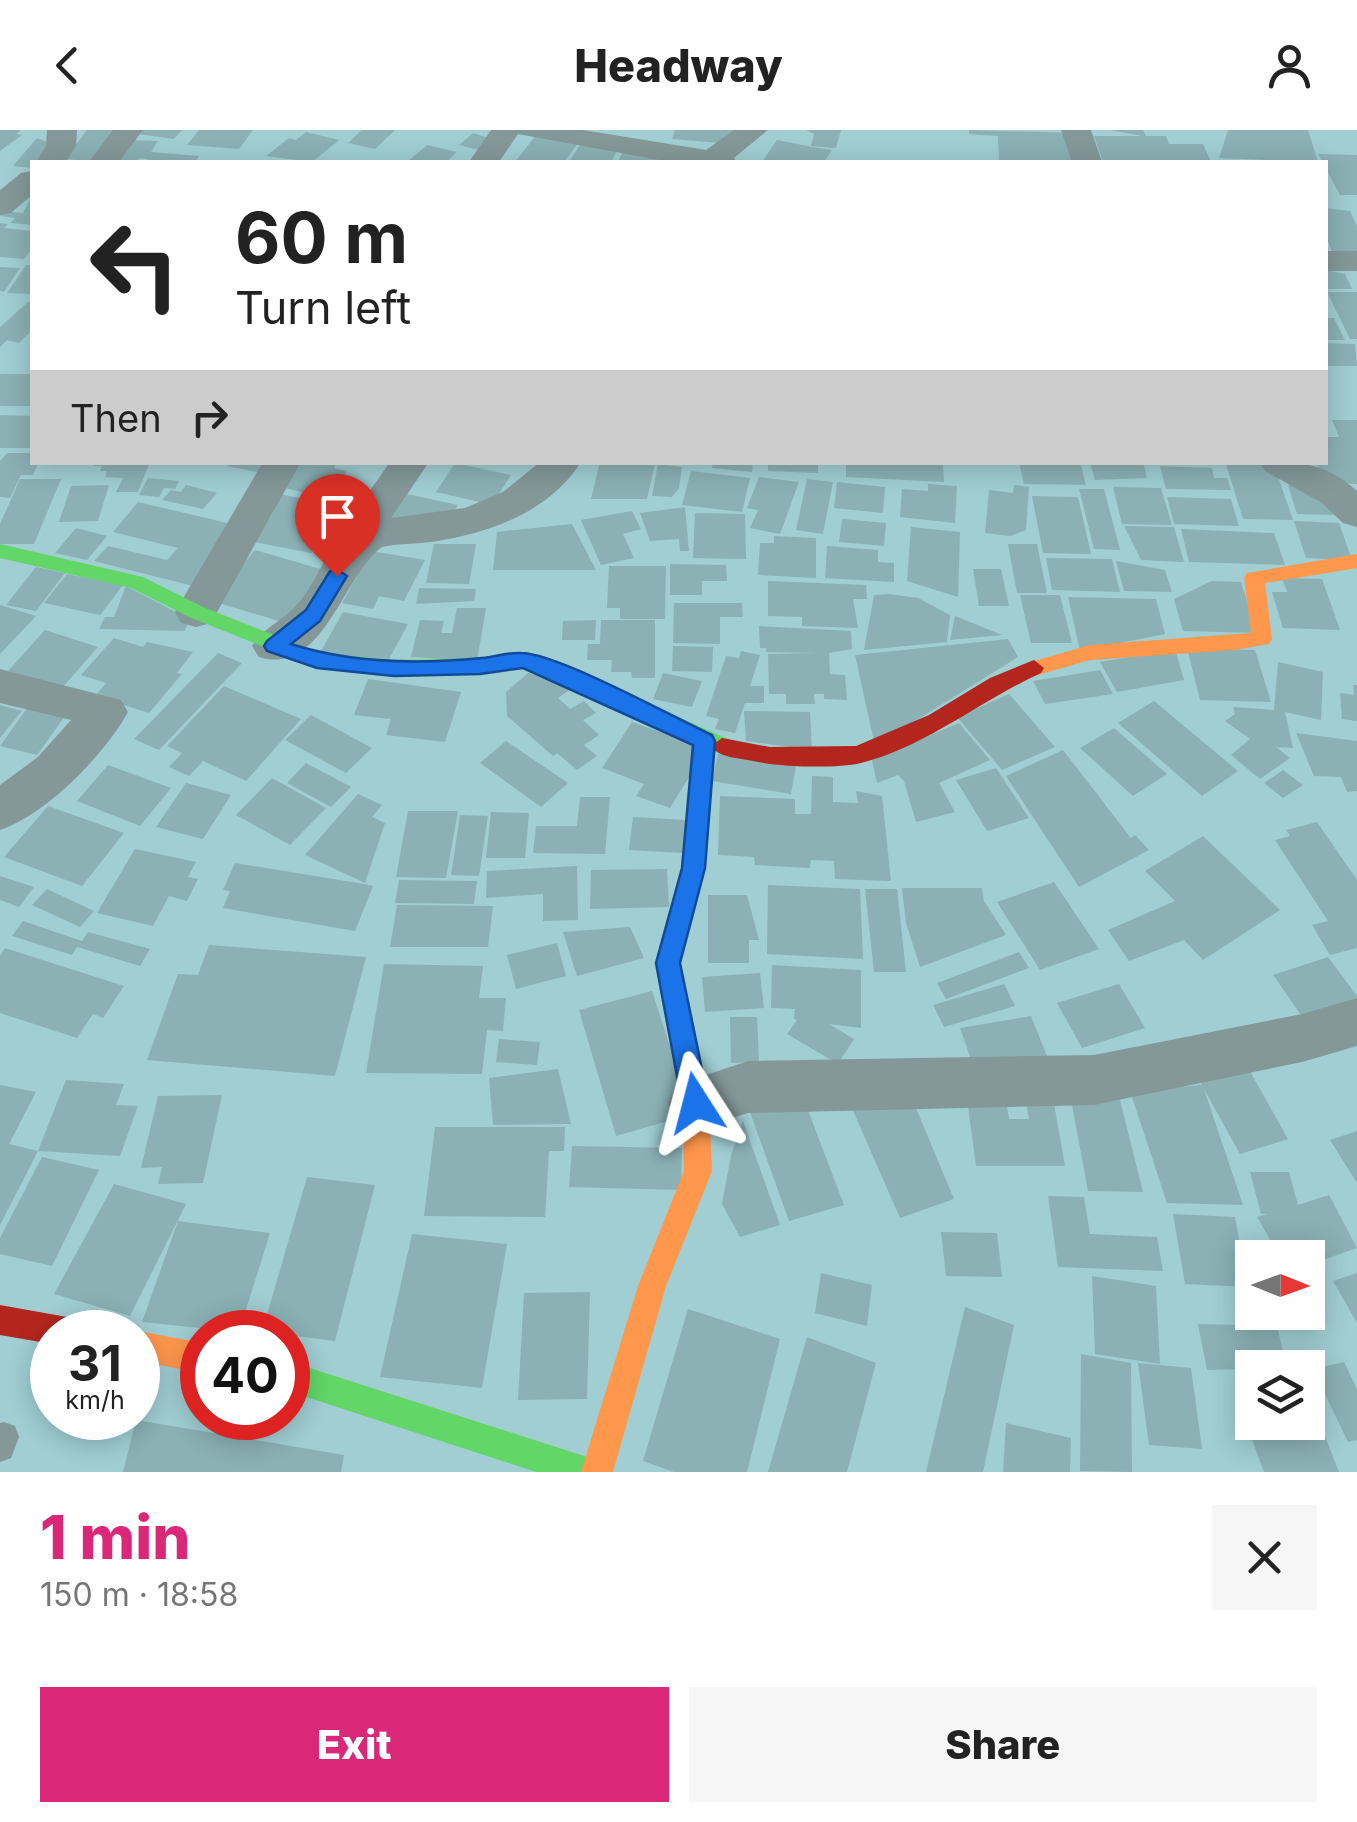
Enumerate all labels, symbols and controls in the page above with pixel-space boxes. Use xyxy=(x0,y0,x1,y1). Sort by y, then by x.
icon: back xyxy=(40,38,95,93)
text: Headway xyxy=(574,38,783,93)
icon: person xyxy=(1262,38,1317,93)
text: 60 m xyxy=(235,195,408,280)
icon: left xyxy=(70,200,200,330)
text: Turn left xyxy=(235,280,411,335)
icon: right xyxy=(182,390,237,445)
text: Then xyxy=(70,395,162,441)
pin xyxy=(295,474,380,577)
icon: arrive xyxy=(310,489,365,544)
position arrow xyxy=(644,1051,748,1155)
north arrow xyxy=(1235,1240,1325,1330)
map controls xyxy=(1235,1240,1325,1440)
speed limit sign: 40 xyxy=(180,1310,310,1440)
text: 31 xyxy=(68,1333,122,1393)
button: layers xyxy=(1235,1350,1325,1440)
text: km/h xyxy=(65,1385,125,1415)
text: 1 min xyxy=(40,1501,190,1573)
button: close xyxy=(1212,1505,1317,1610)
text: 150 m · 18:58 xyxy=(40,1575,238,1614)
button: Exit xyxy=(40,1687,669,1802)
button: Share xyxy=(689,1687,1317,1802)

